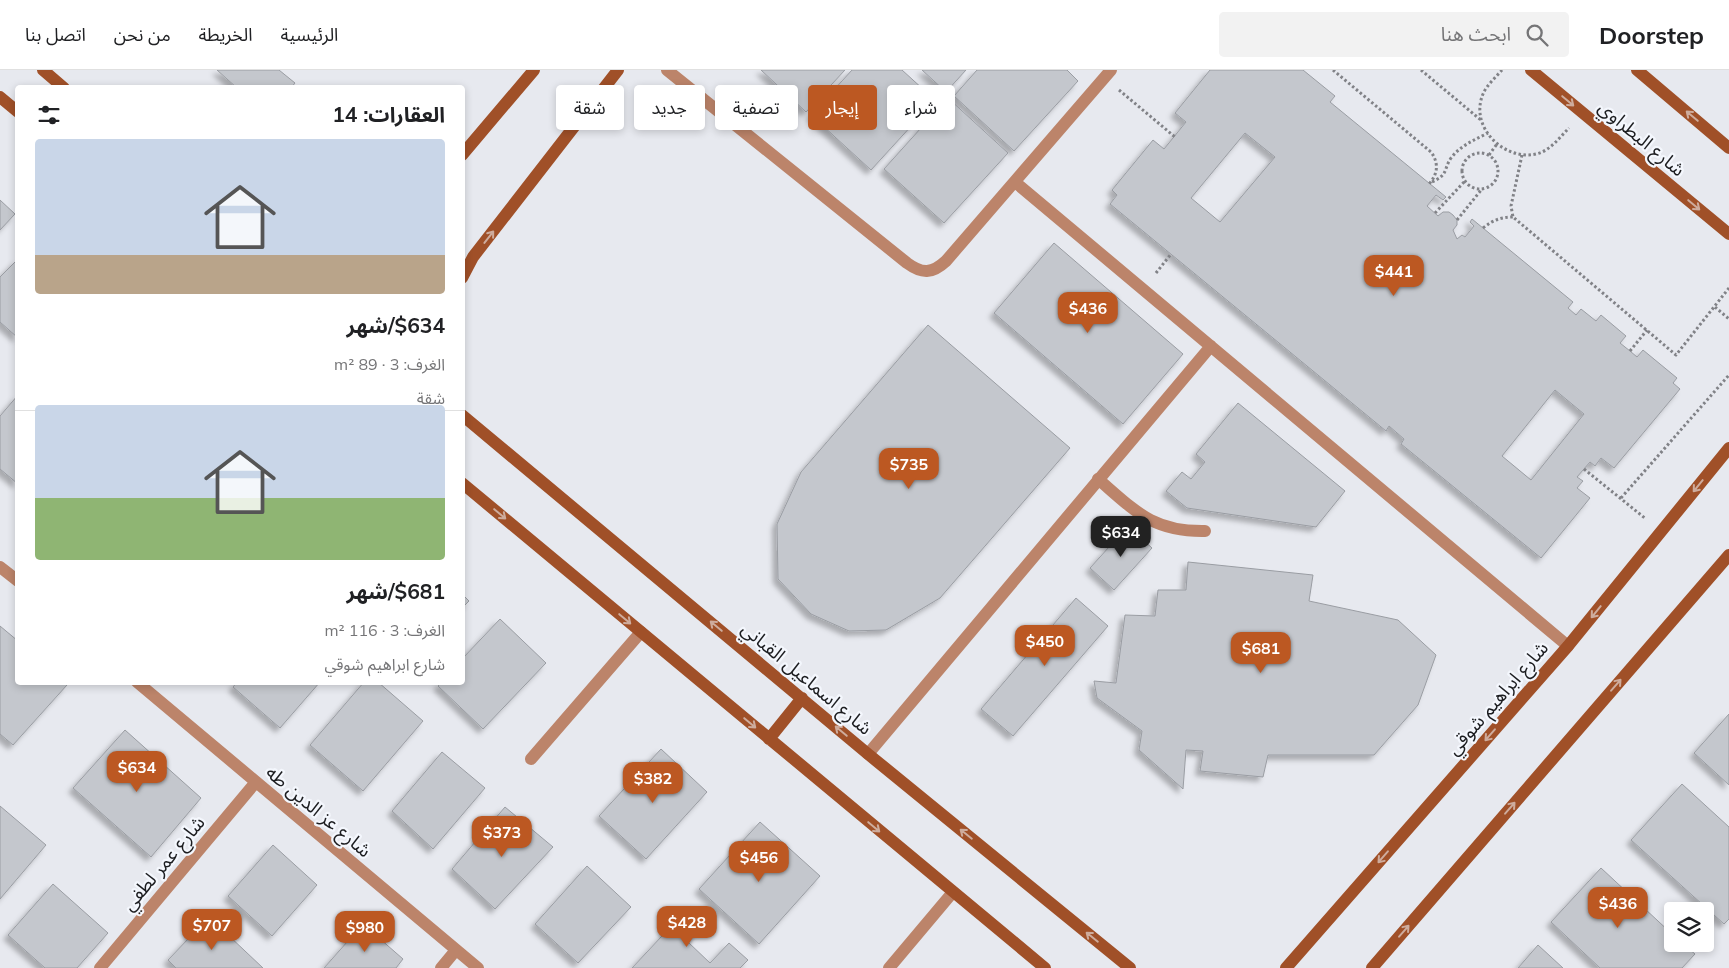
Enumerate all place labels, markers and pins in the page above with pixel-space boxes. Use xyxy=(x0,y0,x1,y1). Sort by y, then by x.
pin: $441 xyxy=(1364,254,1424,297)
pin: $436 xyxy=(1058,292,1118,334)
pin: $735 xyxy=(879,448,939,490)
pin: $634 xyxy=(1091,516,1151,558)
pin: $450 xyxy=(1015,624,1075,667)
pin: $681 xyxy=(1231,632,1291,674)
pin: $634 xyxy=(107,750,167,793)
pin: $382 xyxy=(623,762,683,804)
pin: $373 xyxy=(472,816,532,858)
pin: $456 xyxy=(729,840,789,883)
pin: $436 xyxy=(1588,886,1648,929)
pin: $428 xyxy=(657,906,717,948)
pin: $707 xyxy=(182,908,242,951)
pin: $980 xyxy=(335,910,395,953)

